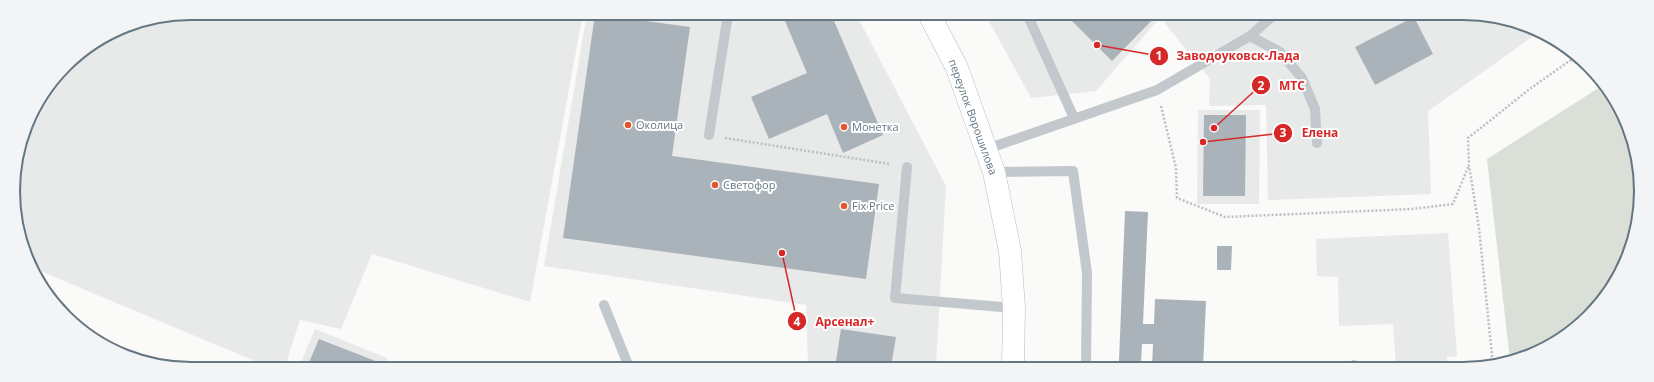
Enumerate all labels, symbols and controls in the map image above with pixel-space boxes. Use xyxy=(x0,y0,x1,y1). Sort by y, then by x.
callout: Заводоуковск-Лада xyxy=(1149,44,1308,68)
text: 1 xyxy=(1156,47,1162,64)
text: Заводоуковск-Лада xyxy=(1176,47,1300,64)
street label: переулок Ворошилова xyxy=(946,57,1001,177)
callout: МТС xyxy=(1251,73,1312,97)
text: 2 xyxy=(1258,77,1265,94)
text: МТС xyxy=(1279,77,1305,94)
place label: Околица xyxy=(636,117,683,132)
place label: Монетка xyxy=(852,119,899,134)
marker: Околица xyxy=(623,120,633,130)
callout: Елена xyxy=(1273,121,1346,145)
marker: Монетка xyxy=(839,122,849,132)
text: 3 xyxy=(1280,124,1287,141)
text: Елена xyxy=(1302,124,1338,141)
place label: Светофор xyxy=(723,177,776,192)
marker: Светофор xyxy=(710,180,720,190)
place label: Fix Price xyxy=(852,198,894,213)
marker: Fix Price xyxy=(839,201,849,211)
callout: Арсенал+ xyxy=(787,309,882,333)
text: 4 xyxy=(794,313,801,330)
text: Арсенал+ xyxy=(816,313,875,330)

